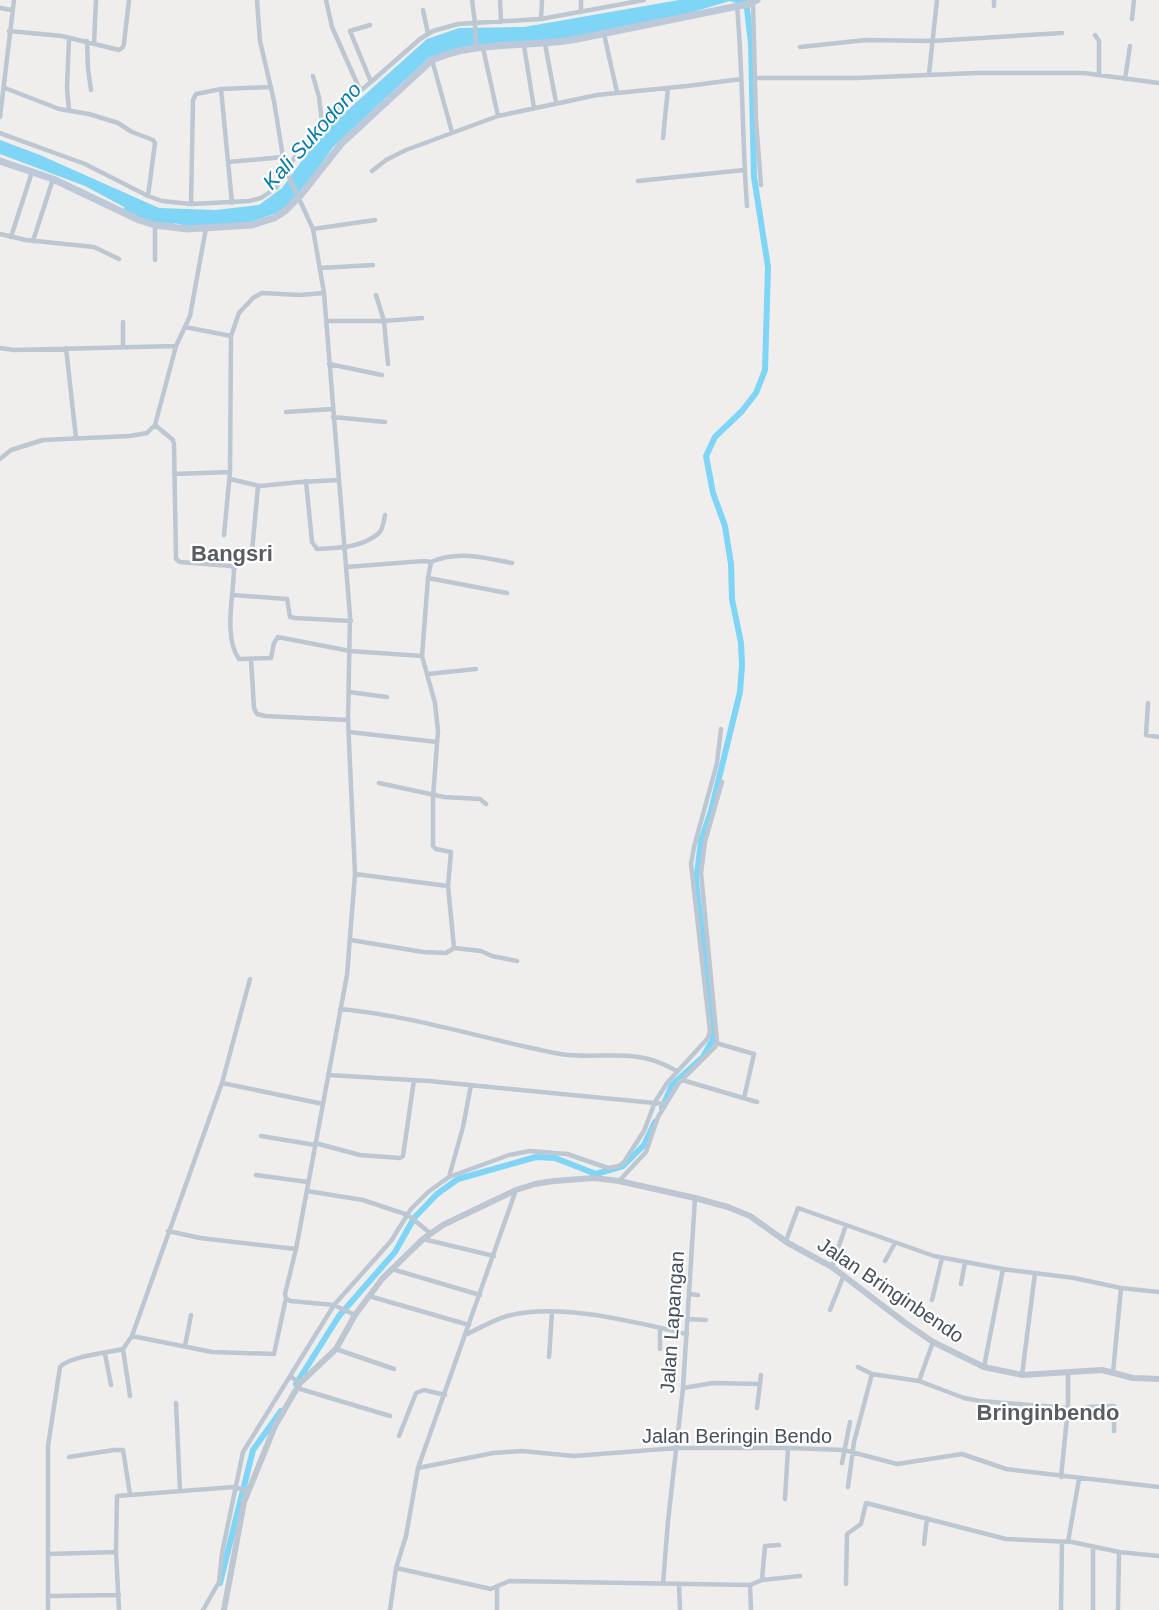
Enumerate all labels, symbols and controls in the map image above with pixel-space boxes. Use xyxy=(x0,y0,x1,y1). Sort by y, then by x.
water label: Kali Sukodono xyxy=(258,77,366,194)
district label: Bangsri xyxy=(191,541,273,566)
street label: Jalan Bringinbendo xyxy=(814,1233,968,1347)
street label: Jalan Lapangan xyxy=(656,1250,688,1394)
district label: Bringinbendo xyxy=(977,1400,1119,1425)
street label: Jalan Beringin Bendo xyxy=(642,1425,832,1447)

